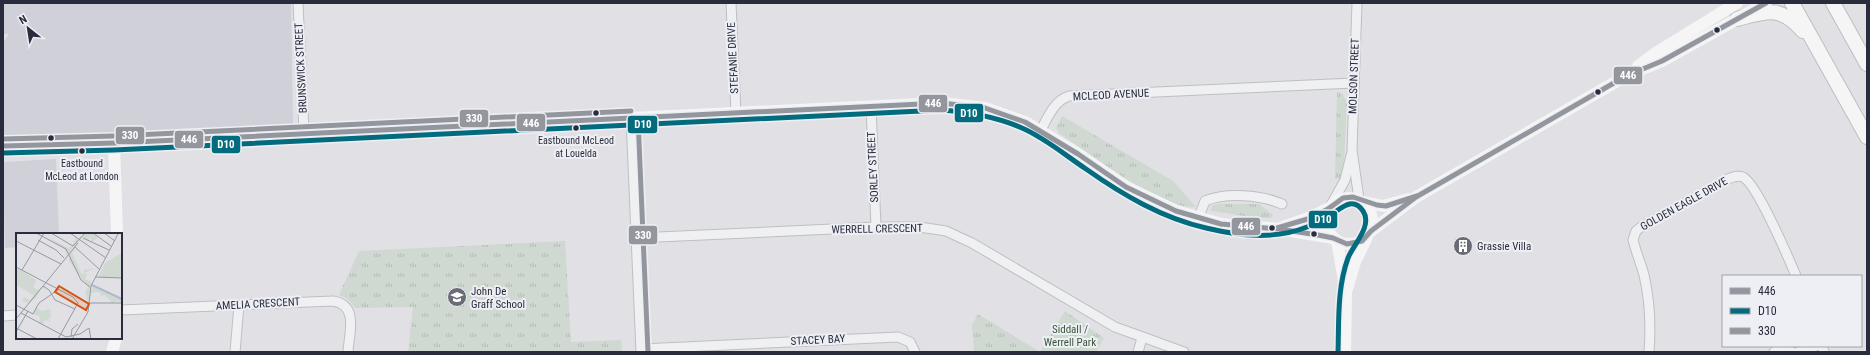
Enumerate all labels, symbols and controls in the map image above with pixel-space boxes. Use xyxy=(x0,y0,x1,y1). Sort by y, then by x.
north arrow xyxy=(8,8,48,48)
text: N xyxy=(17,12,30,27)
street label: STEFANIE DRIVE xyxy=(725,21,741,94)
street label: BRUNSWICK STREET xyxy=(292,22,310,114)
unlabelled marker xyxy=(1712,25,1722,35)
street label: MOLSON STREET xyxy=(1346,38,1362,114)
line badge: 446 xyxy=(1613,66,1643,85)
text: 446 xyxy=(1620,69,1637,82)
street label: MCLEOD AVENUE xyxy=(1072,86,1150,103)
unlabelled marker xyxy=(1593,87,1603,97)
line badge: 446 xyxy=(918,94,948,113)
text: 446 xyxy=(925,97,942,110)
line badge: D10 xyxy=(954,103,984,123)
text: D10 xyxy=(960,107,978,120)
unlabelled marker xyxy=(591,108,601,118)
line badge: 330 xyxy=(459,109,489,128)
text: 330 xyxy=(466,112,483,125)
line badge: 446 xyxy=(516,113,546,132)
line badge: D10 xyxy=(627,115,658,134)
text: 446 xyxy=(523,117,540,130)
text: D10 xyxy=(634,118,652,131)
marker: Eastbound McLeod at Louelda xyxy=(571,123,581,133)
line badge: 330 xyxy=(115,126,145,145)
text: 330 xyxy=(122,129,139,142)
line badge: 446 xyxy=(174,130,204,149)
street label: SORLEY STREET xyxy=(865,131,881,203)
unlabelled marker xyxy=(46,133,56,143)
text: 446 xyxy=(181,133,198,146)
line badge: D10 xyxy=(211,135,241,154)
place label: Eastbound McLeod at Louelda xyxy=(538,135,614,159)
text: D10 xyxy=(217,138,235,151)
marker: Eastbound McLeod at London xyxy=(77,146,87,156)
place label: Eastbound McLeod at London xyxy=(45,158,119,182)
street label: GOLDEN EAGLE DRIVE xyxy=(1638,174,1730,233)
line badge: D10 xyxy=(1308,210,1338,229)
text: D10 xyxy=(1314,213,1332,226)
line badge: 446 xyxy=(1231,217,1261,236)
text: 446 xyxy=(1238,220,1255,233)
street label: WERRELL CRESCENT xyxy=(831,222,923,236)
unlabelled marker xyxy=(1267,223,1277,233)
line badge: 330 xyxy=(628,225,658,245)
text: 330 xyxy=(635,229,652,242)
unlabelled marker xyxy=(1309,229,1319,239)
inset map xyxy=(16,233,122,339)
building icon: Grassie Villa xyxy=(1452,235,1474,257)
place label: Grassie Villa xyxy=(1477,240,1531,253)
legend xyxy=(1722,275,1862,347)
text: 446 xyxy=(1758,284,1776,298)
place label: John De Graff School xyxy=(471,285,525,311)
school or university icon: John De Graff School xyxy=(446,286,468,308)
street label: AMELIA CRESCENT xyxy=(216,295,301,313)
text: D10 xyxy=(1758,304,1777,318)
park label: Siddall / Werrell Park xyxy=(1044,323,1096,349)
text: 330 xyxy=(1758,324,1776,338)
street label: STACEY BAY xyxy=(790,332,846,348)

